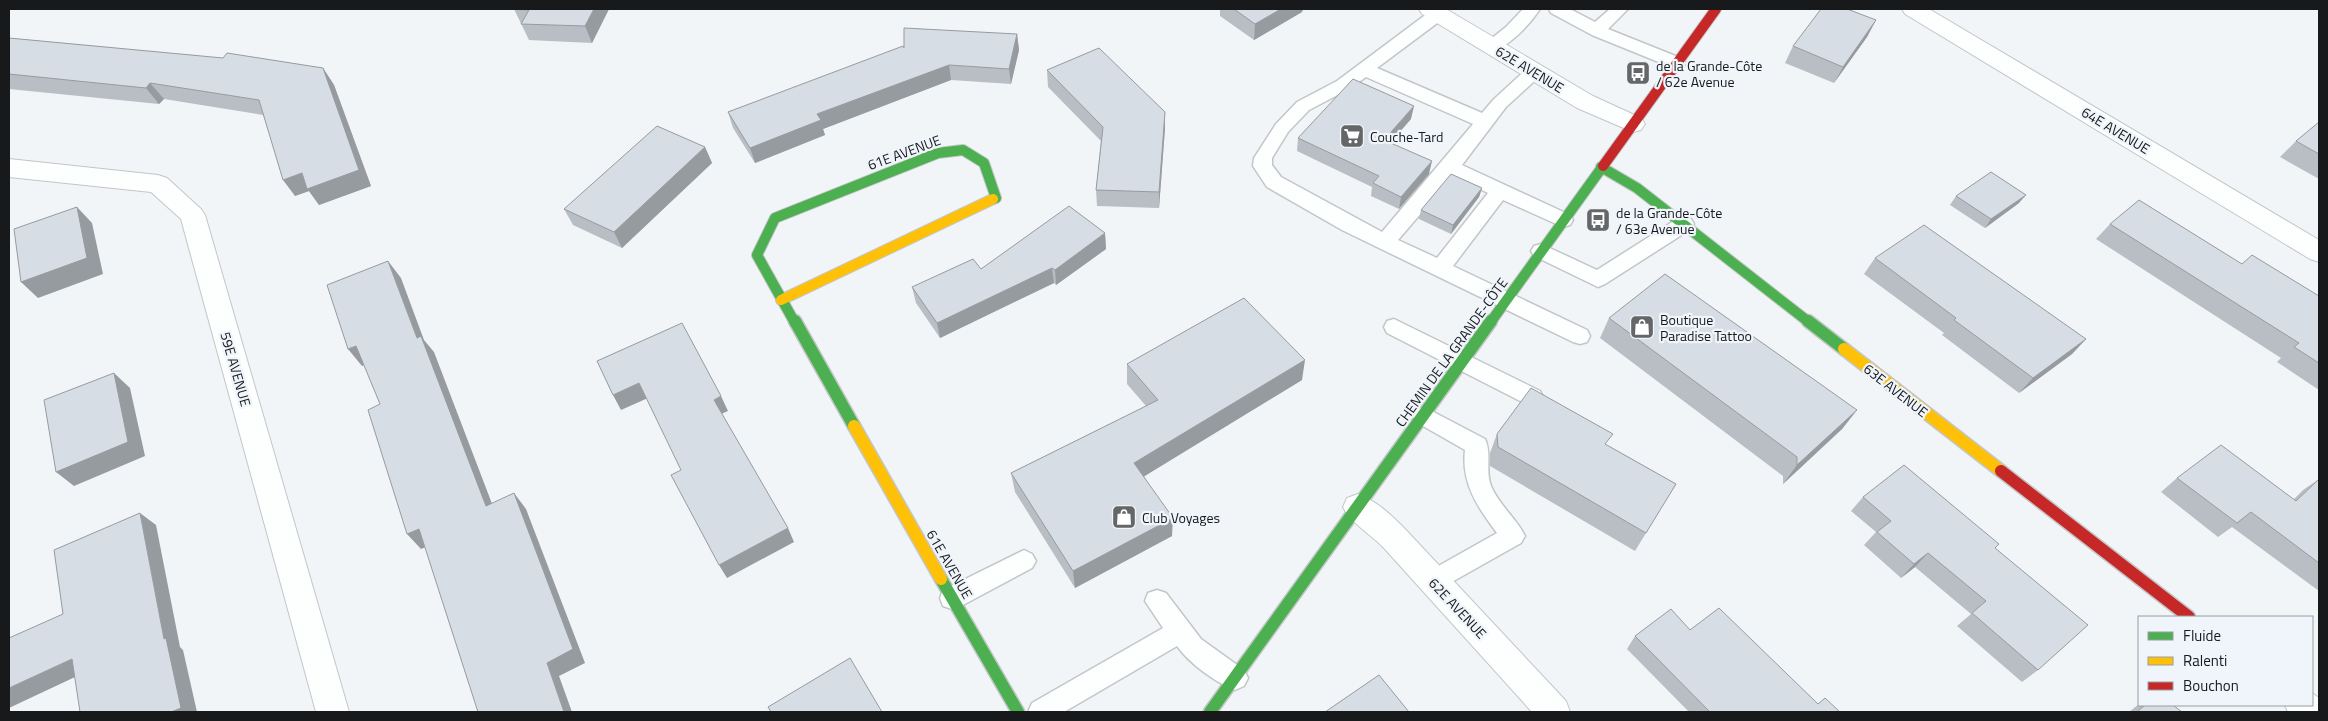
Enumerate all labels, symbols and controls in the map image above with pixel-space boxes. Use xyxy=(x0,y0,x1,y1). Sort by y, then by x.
street label: 62E AVENUE xyxy=(1492,40,1568,98)
place label: de la Grande-Côte / 62e Avenue xyxy=(1656,55,1762,92)
bus stop icon: de la Grande-Côte / 62e Avenue xyxy=(1625,60,1651,86)
street label: 64E AVENUE xyxy=(2078,101,2154,159)
supermarket icon: Couche-Tard xyxy=(1339,123,1365,149)
place label: Couche-Tard xyxy=(1370,126,1443,147)
street label: 61E AVENUE xyxy=(864,129,944,175)
place label: de la Grande-Côte / 63e Avenue xyxy=(1616,202,1722,239)
bus stop icon: de la Grande-Côte / 63e Avenue xyxy=(1585,207,1611,233)
street label: CHEMIN DE LA GRANDE-CÔTE xyxy=(1390,273,1512,431)
place label: Boutique Paradise Tattoo xyxy=(1660,309,1752,346)
shop icon: Boutique Paradise Tattoo xyxy=(1629,314,1655,340)
street label: 59E AVENUE xyxy=(215,329,257,409)
street label: 63E AVENUE xyxy=(1859,358,1933,422)
shop icon: Club Voyages xyxy=(1111,504,1137,530)
place label: Club Voyages xyxy=(1142,507,1220,528)
street label: 61E AVENUE xyxy=(922,526,978,603)
street label: 62E AVENUE xyxy=(1424,573,1492,643)
legend xyxy=(2138,616,2313,706)
text: Fluide xyxy=(2183,624,2221,647)
text: Ralenti xyxy=(2183,649,2227,672)
text: Bouchon xyxy=(2183,674,2239,697)

